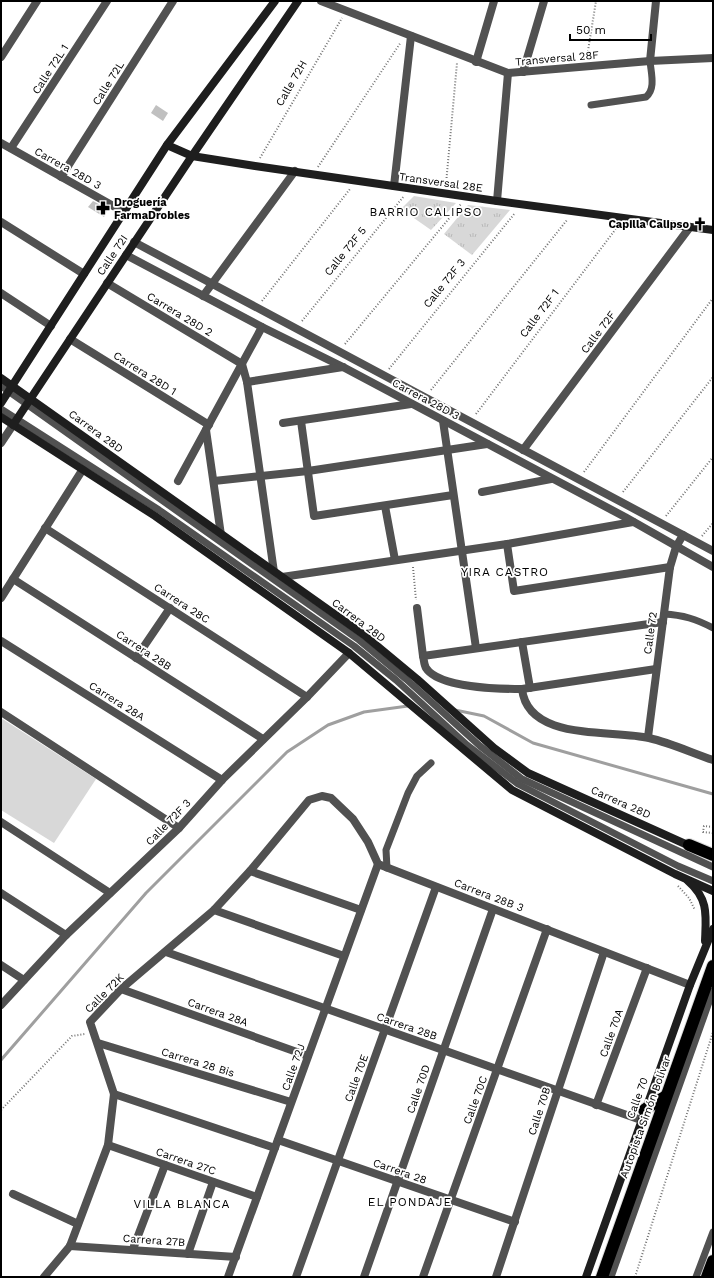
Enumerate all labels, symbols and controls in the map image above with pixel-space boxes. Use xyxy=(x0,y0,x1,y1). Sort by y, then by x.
scale bar xyxy=(570,16,651,42)
text: 50 m xyxy=(576,23,606,37)
street label: Calle 72L 1 xyxy=(29,42,71,97)
street label: Transversal 28F xyxy=(515,48,600,69)
street label: Calle 72H xyxy=(273,58,310,109)
street label: Calle 72L xyxy=(90,59,127,108)
street label: Carrera 28D 3 xyxy=(32,145,103,192)
street label: Transversal 28E xyxy=(398,170,484,195)
place label: Droguería FarmaDrobles xyxy=(114,196,190,222)
pharmacy icon: Droguería FarmaDrobles xyxy=(95,200,111,216)
district label: BARRIO CALIPSO xyxy=(369,205,483,219)
church icon: Capilla Calipso xyxy=(692,216,708,232)
place label: Capilla Calipso xyxy=(608,218,689,231)
street label: Calle 72F 5 xyxy=(322,224,369,278)
street label: Calle 72I xyxy=(94,233,131,278)
street label: Calle 72F 3 xyxy=(421,256,468,310)
street label: Calle 72F 1 xyxy=(517,287,562,340)
street label: Carrera 28D 2 xyxy=(145,290,215,339)
street label: Calle 72F xyxy=(578,308,619,356)
street label: Carrera 28D 1 xyxy=(111,349,179,398)
street label: Carrera 28D 3 xyxy=(390,376,462,423)
street label: Carrera 28D xyxy=(66,407,126,456)
district label: YIRA CASTRO xyxy=(461,565,549,579)
street label: Carrera 28C xyxy=(151,581,212,626)
street label: Carrera 28D xyxy=(329,596,388,645)
street label: Calle 72 xyxy=(641,611,660,655)
street label: Carrera 28B xyxy=(114,628,174,673)
street label: Carrera 28A xyxy=(86,679,147,724)
street label: Carrera 28D xyxy=(589,783,653,821)
street label: Calle 72F 3 xyxy=(143,796,194,848)
street label: Carrera 28B 3 xyxy=(452,876,525,915)
street label: Calle 72K xyxy=(82,971,127,1016)
street label: Carrera 28A xyxy=(186,996,250,1029)
street label: Calle 70A xyxy=(597,1007,626,1059)
street label: Carrera 28B xyxy=(375,1010,439,1043)
street label: Calle 72J xyxy=(279,1042,308,1092)
street label: Carrera 28 Bis xyxy=(160,1045,236,1080)
street label: Calle 70E xyxy=(342,1052,371,1104)
street label: Autopista Simón Bolívar xyxy=(617,1054,674,1180)
street label: Calle 70D xyxy=(404,1063,433,1115)
street label: Calle 70C xyxy=(461,1074,490,1126)
street label: Calle 70 xyxy=(624,1076,651,1121)
street label: Calle 70B xyxy=(526,1085,553,1137)
street label: Carrera 27C xyxy=(154,1145,218,1178)
street label: Carrera 28 xyxy=(371,1156,429,1187)
district label: EL PONDAJE xyxy=(368,1195,452,1209)
district label: VILLA BLANCA xyxy=(133,1197,231,1211)
street label: Carrera 27B xyxy=(122,1232,186,1249)

